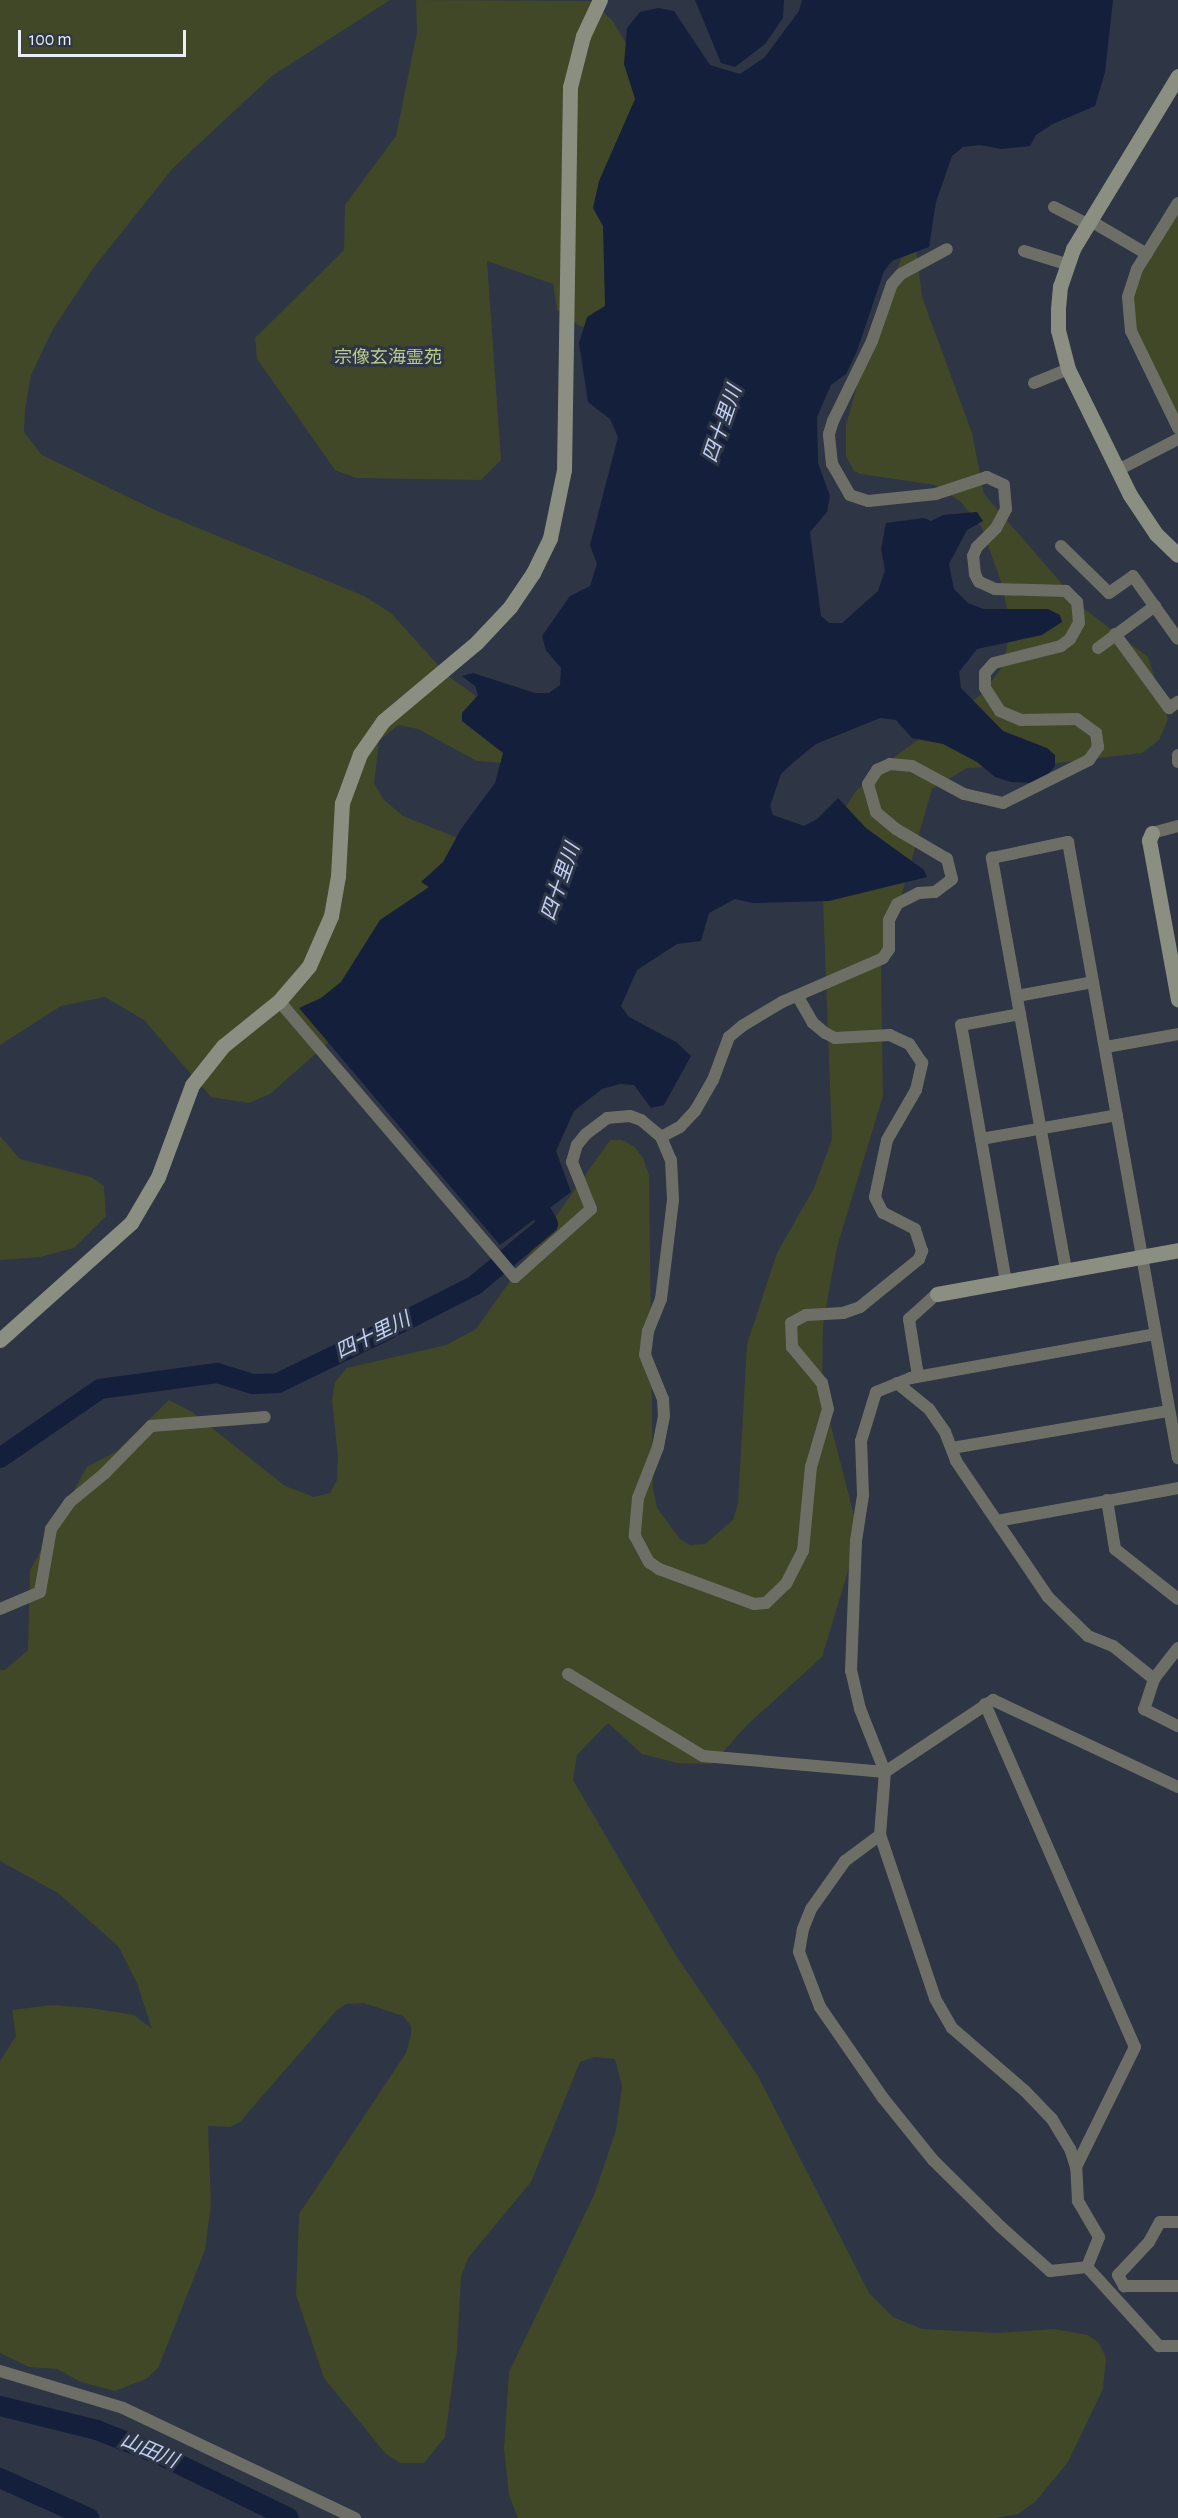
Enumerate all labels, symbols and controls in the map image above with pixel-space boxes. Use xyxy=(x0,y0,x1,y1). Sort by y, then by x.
scale bar xyxy=(21,18,189,56)
text: 100 m xyxy=(29,31,72,49)
park label: 宗像玄海霊苑 xyxy=(334,347,442,369)
water label: 四十里川 xyxy=(699,382,747,466)
water label: 四十里川 xyxy=(537,840,585,924)
water label: 四十里川 xyxy=(332,1308,414,1364)
water label: 山田川 xyxy=(117,2428,181,2474)

